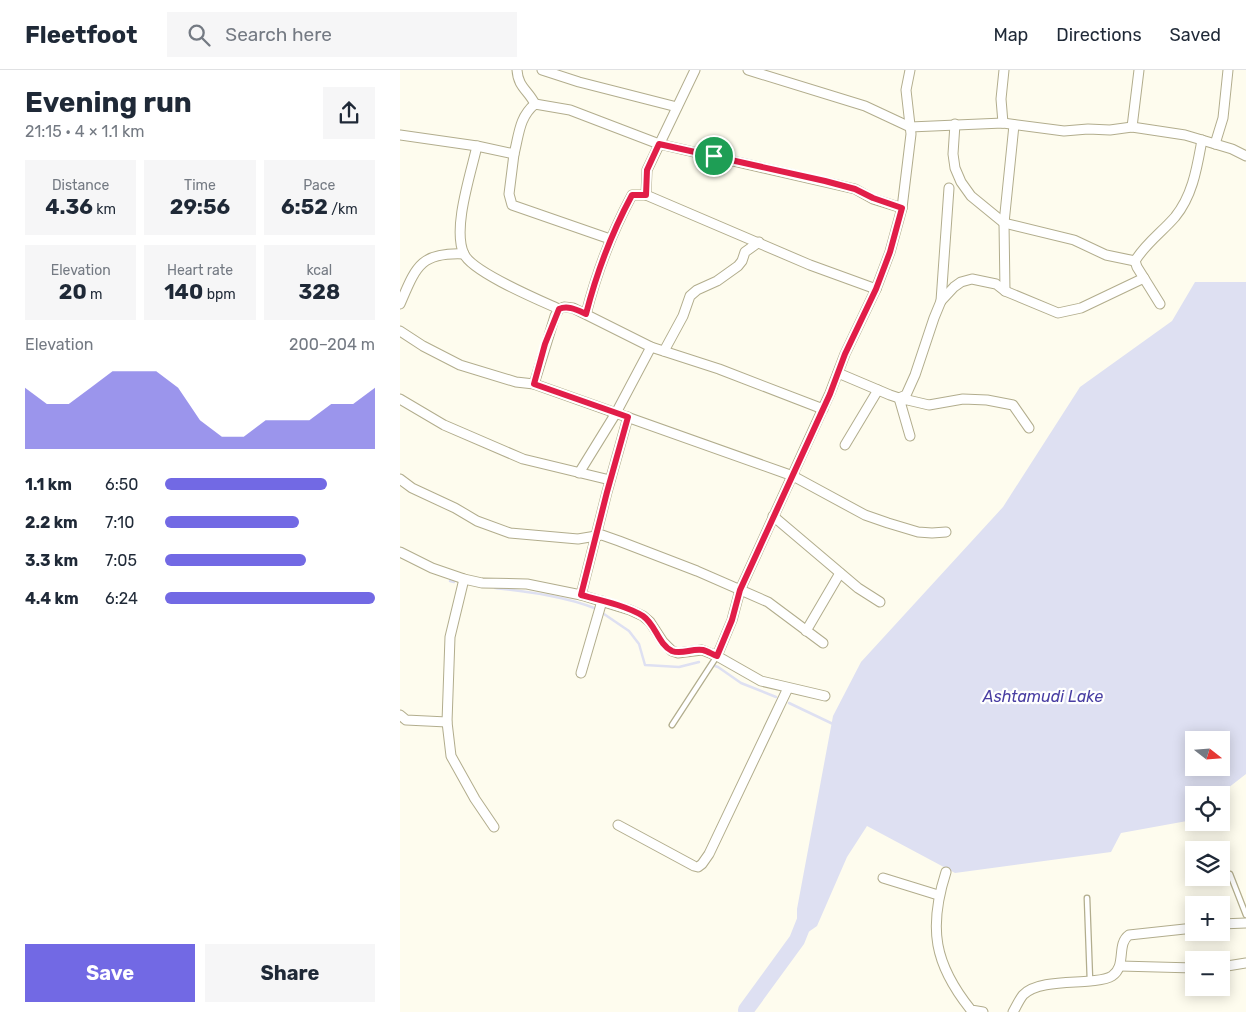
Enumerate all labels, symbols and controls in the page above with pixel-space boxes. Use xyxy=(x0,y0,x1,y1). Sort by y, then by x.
search box xyxy=(167,12,517,57)
text: Fleetfoot xyxy=(25,21,137,49)
icon: search xyxy=(185,21,213,49)
text: Search here xyxy=(225,23,332,46)
text: Map xyxy=(993,24,1028,46)
text: Directions xyxy=(1056,24,1142,46)
text: Saved xyxy=(1170,24,1221,46)
text: Evening run xyxy=(25,86,192,119)
button: share xyxy=(323,87,375,139)
text: 21:15 · 4 × 1.1 km xyxy=(25,122,145,141)
pin xyxy=(693,135,735,177)
icon: arrive xyxy=(700,142,728,170)
text: Distance xyxy=(52,177,109,194)
text: Time xyxy=(184,177,216,194)
text: Pace xyxy=(303,177,335,194)
text: 4.36 xyxy=(45,194,93,219)
text: 29:56 xyxy=(170,194,230,219)
text: 6:52 xyxy=(281,194,328,219)
text: km xyxy=(93,201,116,218)
text: /km xyxy=(328,201,358,218)
text: Elevation xyxy=(51,262,111,279)
text: Heart rate xyxy=(167,262,233,279)
text: kcal xyxy=(306,262,332,279)
text: 20 xyxy=(59,279,87,304)
text: 140 xyxy=(164,279,203,304)
text: 328 xyxy=(298,279,340,304)
text: m xyxy=(87,286,103,303)
text: bpm xyxy=(203,286,236,303)
text: Elevation xyxy=(25,335,94,354)
text: 200–204 m xyxy=(289,335,375,354)
text: 1.1 km xyxy=(25,475,72,494)
text: 6:50 xyxy=(105,475,138,494)
text: 2.2 km xyxy=(25,513,78,532)
text: 7:10 xyxy=(105,513,134,532)
text: 3.3 km xyxy=(25,551,78,570)
text: 7:05 xyxy=(105,551,137,570)
text: 4.4 km xyxy=(25,589,79,608)
text: 6:24 xyxy=(105,589,138,608)
water label: Ashtamudi Lake xyxy=(982,687,1103,706)
north arrow xyxy=(1185,731,1230,776)
map controls xyxy=(1185,731,1230,996)
button: locate xyxy=(1185,786,1230,831)
button: layers xyxy=(1185,841,1230,886)
button: + xyxy=(1185,896,1230,941)
button: Save xyxy=(25,944,195,1002)
button: Share xyxy=(205,944,375,1002)
button: − xyxy=(1185,951,1230,996)

